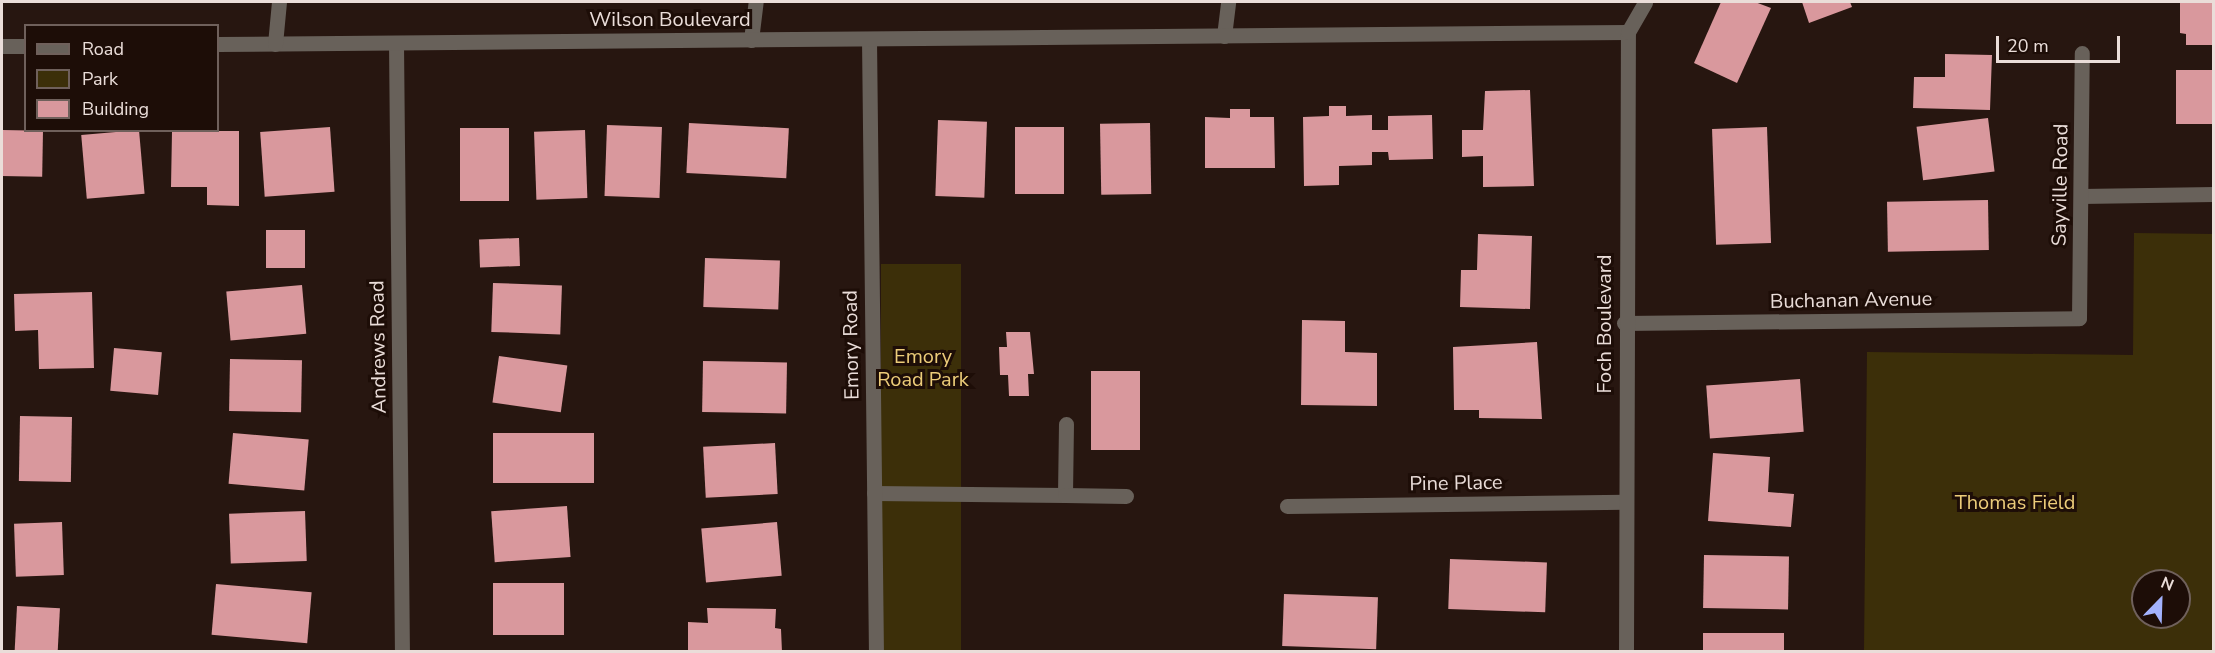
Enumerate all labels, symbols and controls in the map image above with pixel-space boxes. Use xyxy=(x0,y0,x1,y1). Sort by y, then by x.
street label: Wilson Boulevard xyxy=(589,7,751,31)
legend xyxy=(24,24,219,132)
scale bar xyxy=(1999,24,2124,62)
text: 20 m xyxy=(2007,34,2049,58)
text: Road xyxy=(82,37,124,61)
text: Park xyxy=(82,67,118,91)
text: Building xyxy=(82,97,149,121)
street label: Sayville Road xyxy=(2047,124,2073,246)
street label: Foch Boulevard xyxy=(1592,254,1616,394)
street label: Andrews Road xyxy=(365,280,391,414)
street label: Buchanan Avenue xyxy=(1770,287,1932,313)
street label: Emory Road xyxy=(838,290,864,400)
park label: Emory Road Park xyxy=(877,345,969,392)
street label: Pine Place xyxy=(1409,470,1503,496)
park label: Thomas Field xyxy=(1955,490,2075,514)
north arrow xyxy=(2131,569,2191,629)
text: N xyxy=(2157,572,2177,597)

